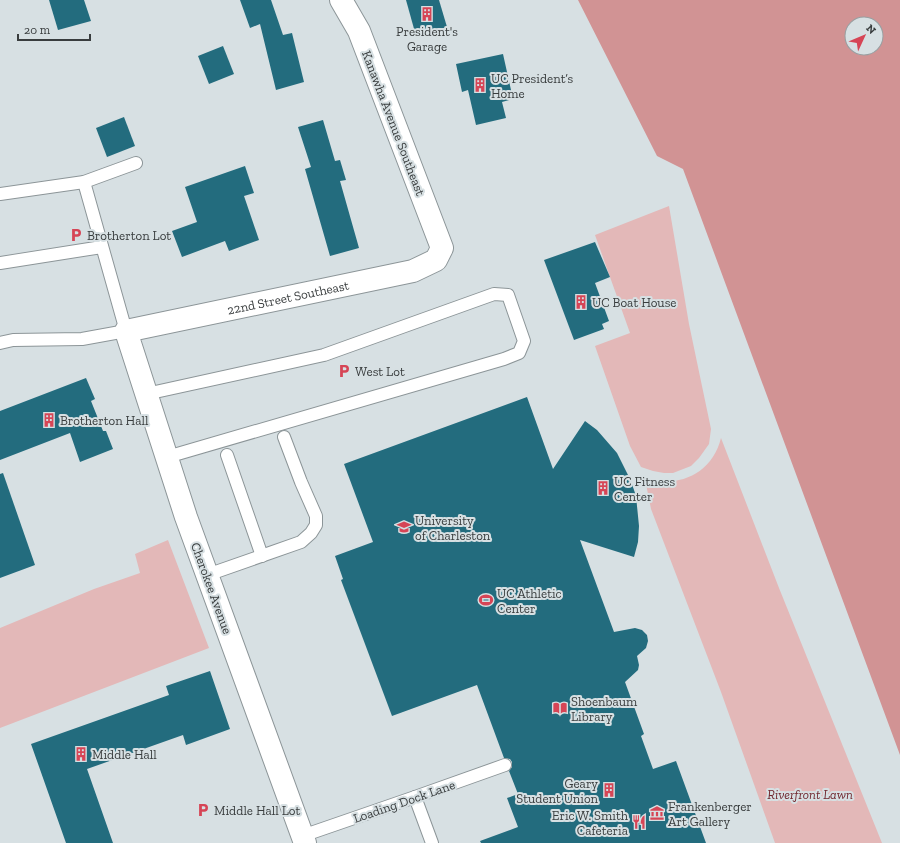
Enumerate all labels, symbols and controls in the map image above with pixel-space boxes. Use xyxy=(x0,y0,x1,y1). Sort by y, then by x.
building icon: President's Garage xyxy=(419,6,435,22)
scale bar xyxy=(18,16,90,42)
north arrow xyxy=(844,16,884,56)
text: N xyxy=(863,22,879,37)
text: 20 m xyxy=(24,23,51,37)
place label: President's Garage xyxy=(396,24,458,54)
street label: Kanawha Avenue Southeast xyxy=(359,49,428,198)
place label: UC President’s Home xyxy=(491,71,574,101)
building icon: UC President’s Home xyxy=(472,77,488,93)
parking icon: Brotherton Lot xyxy=(68,227,84,243)
place label: Brotherton Lot xyxy=(87,228,171,243)
street label: 22nd Street Southeast xyxy=(226,278,351,318)
building icon: UC Boat House xyxy=(573,294,589,310)
place label: UC Boat House xyxy=(592,295,676,310)
parking icon: West Lot xyxy=(336,363,352,379)
place label: West Lot xyxy=(355,364,405,379)
building icon: Brotherton Hall xyxy=(41,412,57,428)
place label: Brotherton Hall xyxy=(60,413,149,428)
place label: UC Fitness Center xyxy=(614,474,676,504)
building icon: UC Fitness Center xyxy=(595,480,611,496)
place label: University of Charleston xyxy=(415,513,491,543)
school or university icon: University of Charleston xyxy=(396,519,412,535)
street label: Cherokee Avenue xyxy=(188,540,235,636)
place label: UC Athletic Center xyxy=(497,586,562,616)
sports icon: UC Athletic Center xyxy=(478,592,494,608)
place label: Shoenbaum Library xyxy=(571,694,638,724)
library icon: Shoenbaum Library xyxy=(552,700,568,716)
building icon: Middle Hall xyxy=(73,746,89,762)
place label: Middle Hall xyxy=(92,747,157,762)
place label: Geary Student Union xyxy=(516,776,599,806)
street label: Loading Dock Lane xyxy=(351,777,457,826)
building icon: Geary Student Union xyxy=(601,782,617,798)
park label: Riverfront Lawn xyxy=(767,787,853,802)
place label: Frankenberger Art Gallery xyxy=(668,799,752,829)
parking icon: Middle Hall Lot xyxy=(195,802,211,818)
place label: Middle Hall Lot xyxy=(214,803,300,818)
museum icon: Frankenberger Art Gallery xyxy=(649,805,665,821)
place label: Eric W. Smith Cafeteria xyxy=(552,808,629,838)
restaurant icon: Eric W. Smith Cafeteria xyxy=(631,814,647,830)

